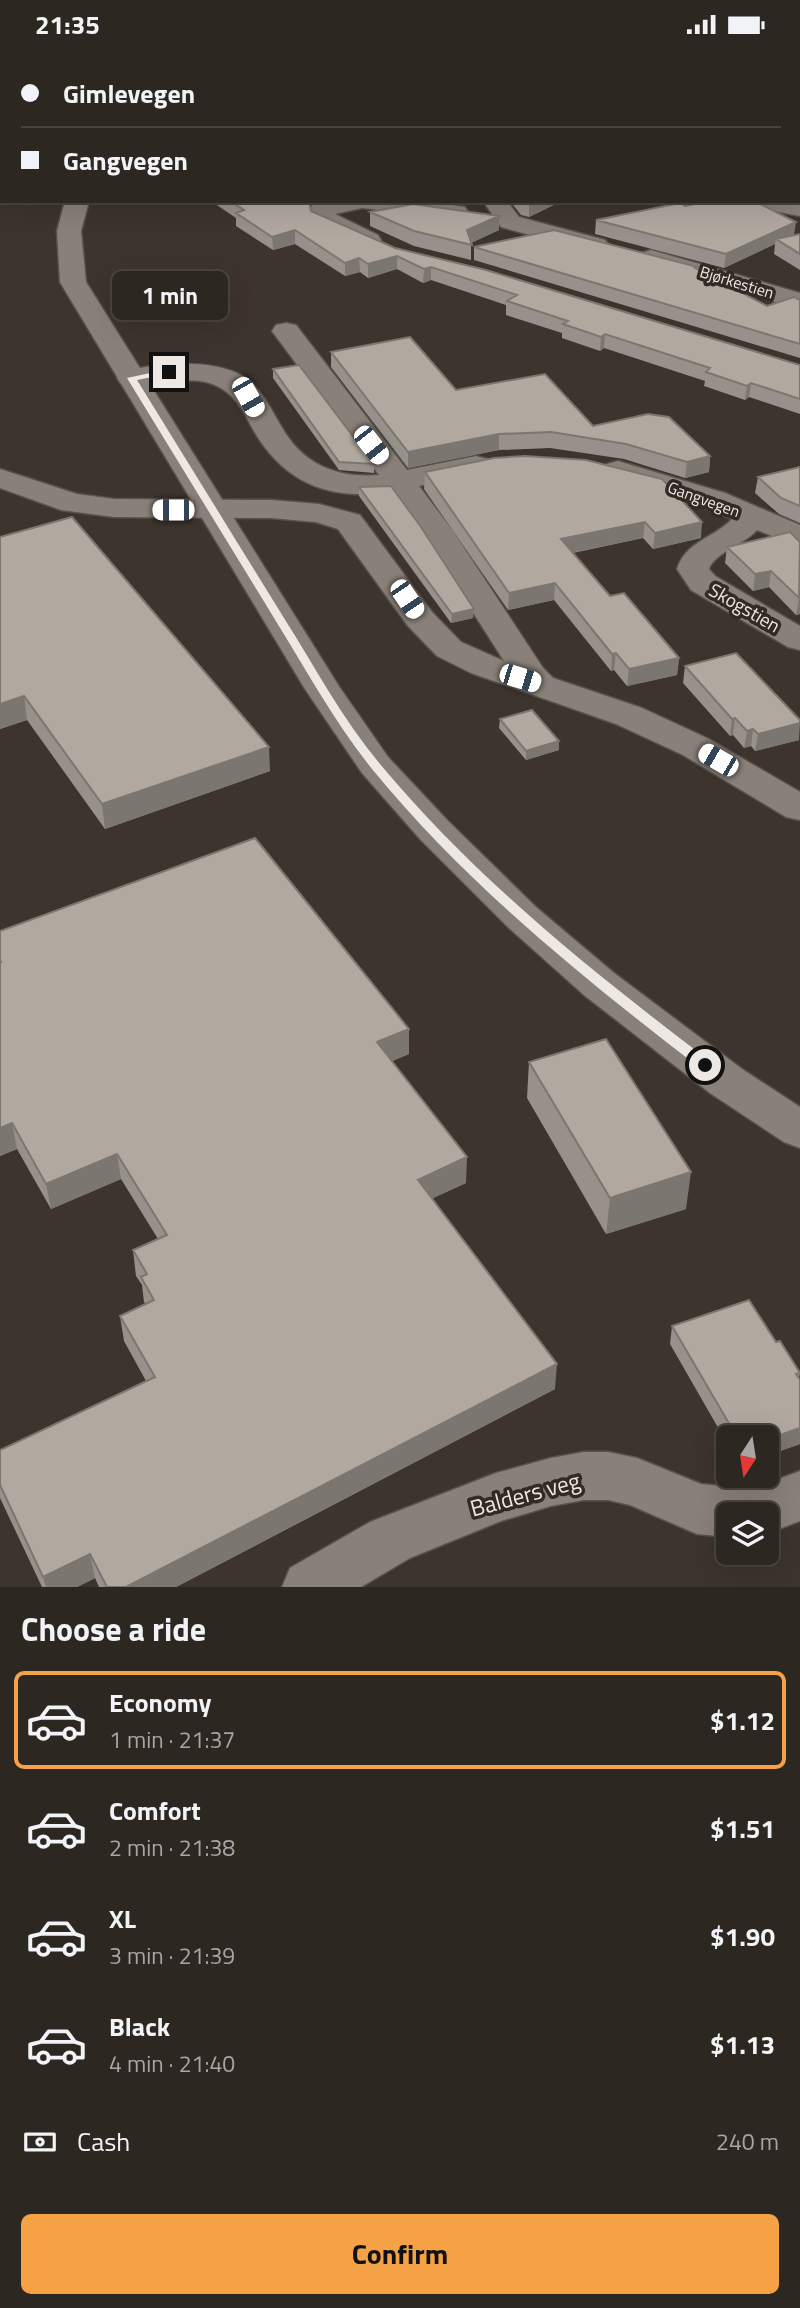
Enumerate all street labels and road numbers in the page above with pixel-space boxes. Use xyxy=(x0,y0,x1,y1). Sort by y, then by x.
street label: Bjørkestien xyxy=(697,259,777,305)
street label: Gangvegen xyxy=(665,475,743,523)
street label: Skogstien xyxy=(704,575,786,639)
street label: Balders veg xyxy=(466,1462,584,1526)

